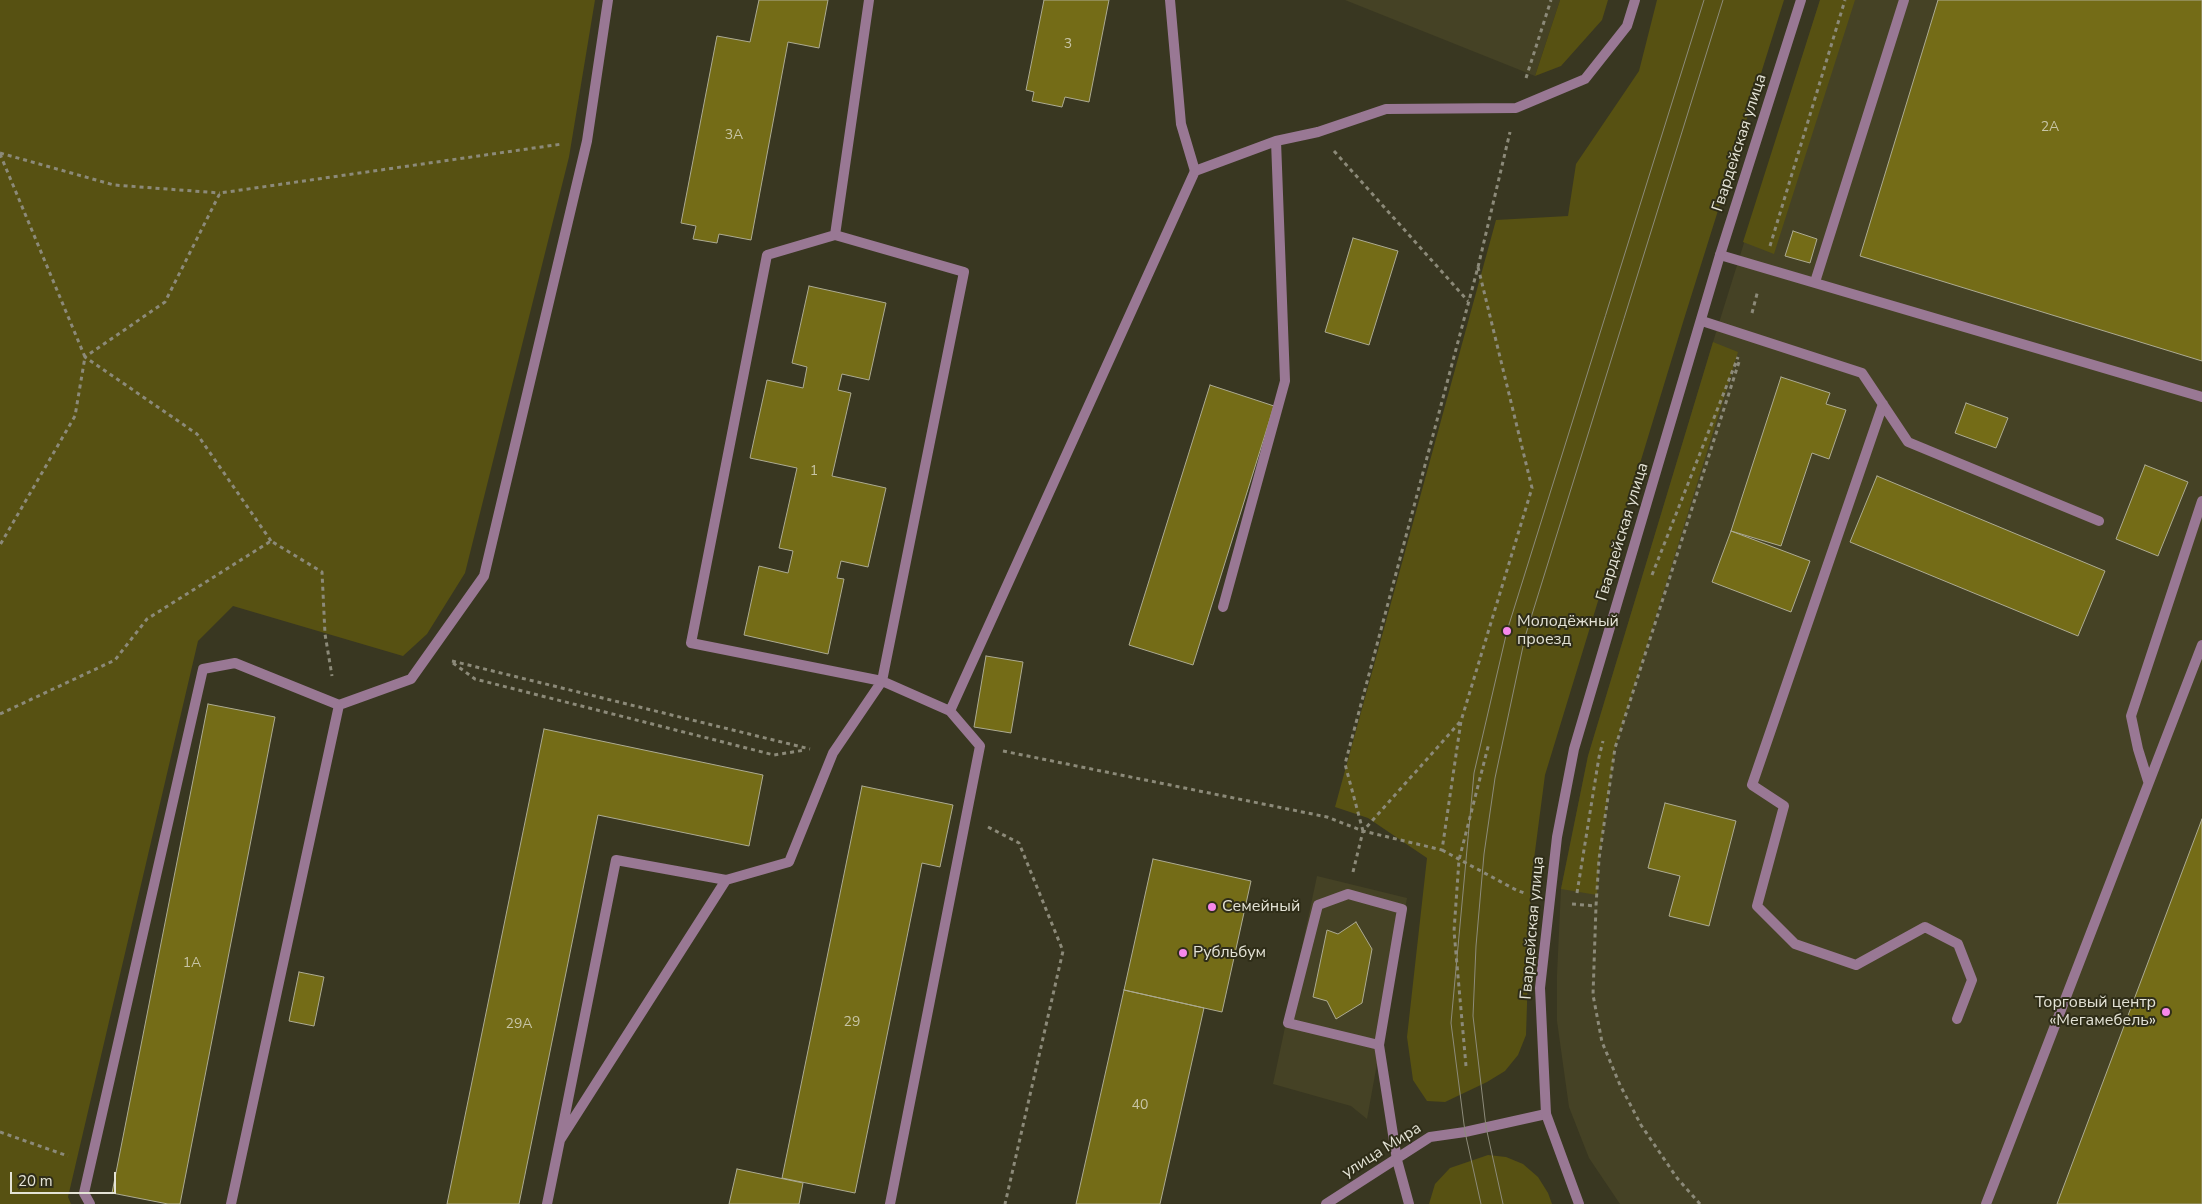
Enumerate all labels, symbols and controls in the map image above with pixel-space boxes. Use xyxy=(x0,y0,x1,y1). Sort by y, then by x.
house number: 3 xyxy=(1064,37,1072,53)
street label: Гвардейская улица xyxy=(1709,72,1771,214)
house number: 2А xyxy=(2041,120,2059,136)
house number: 3А xyxy=(725,128,743,144)
street label: Гвардейская улица xyxy=(1593,460,1653,604)
house number: 1 xyxy=(810,464,818,480)
place label: Молодёжный проезд xyxy=(1517,612,1619,650)
marker: Молодёжный проезд xyxy=(1501,625,1513,637)
street label: Гвардейская улица xyxy=(1517,856,1549,1000)
place label: Семейный xyxy=(1222,897,1300,917)
marker: Семейный xyxy=(1206,901,1218,913)
place label: Рубльбум xyxy=(1193,943,1266,963)
marker: Рубльбум xyxy=(1177,947,1189,959)
house number: 1А xyxy=(183,956,201,972)
place label: Торговый центр «Мегамебель» xyxy=(2035,993,2156,1031)
marker: Торговый центр «Мегамебель» xyxy=(2160,1006,2172,1018)
house number: 29 xyxy=(844,1015,860,1031)
house number: 29А xyxy=(505,1017,533,1033)
house number: 40 xyxy=(1132,1098,1148,1114)
street label: улица Мира xyxy=(1339,1119,1425,1183)
scale bar xyxy=(12,1162,119,1194)
text: 20 m xyxy=(18,1171,53,1191)

